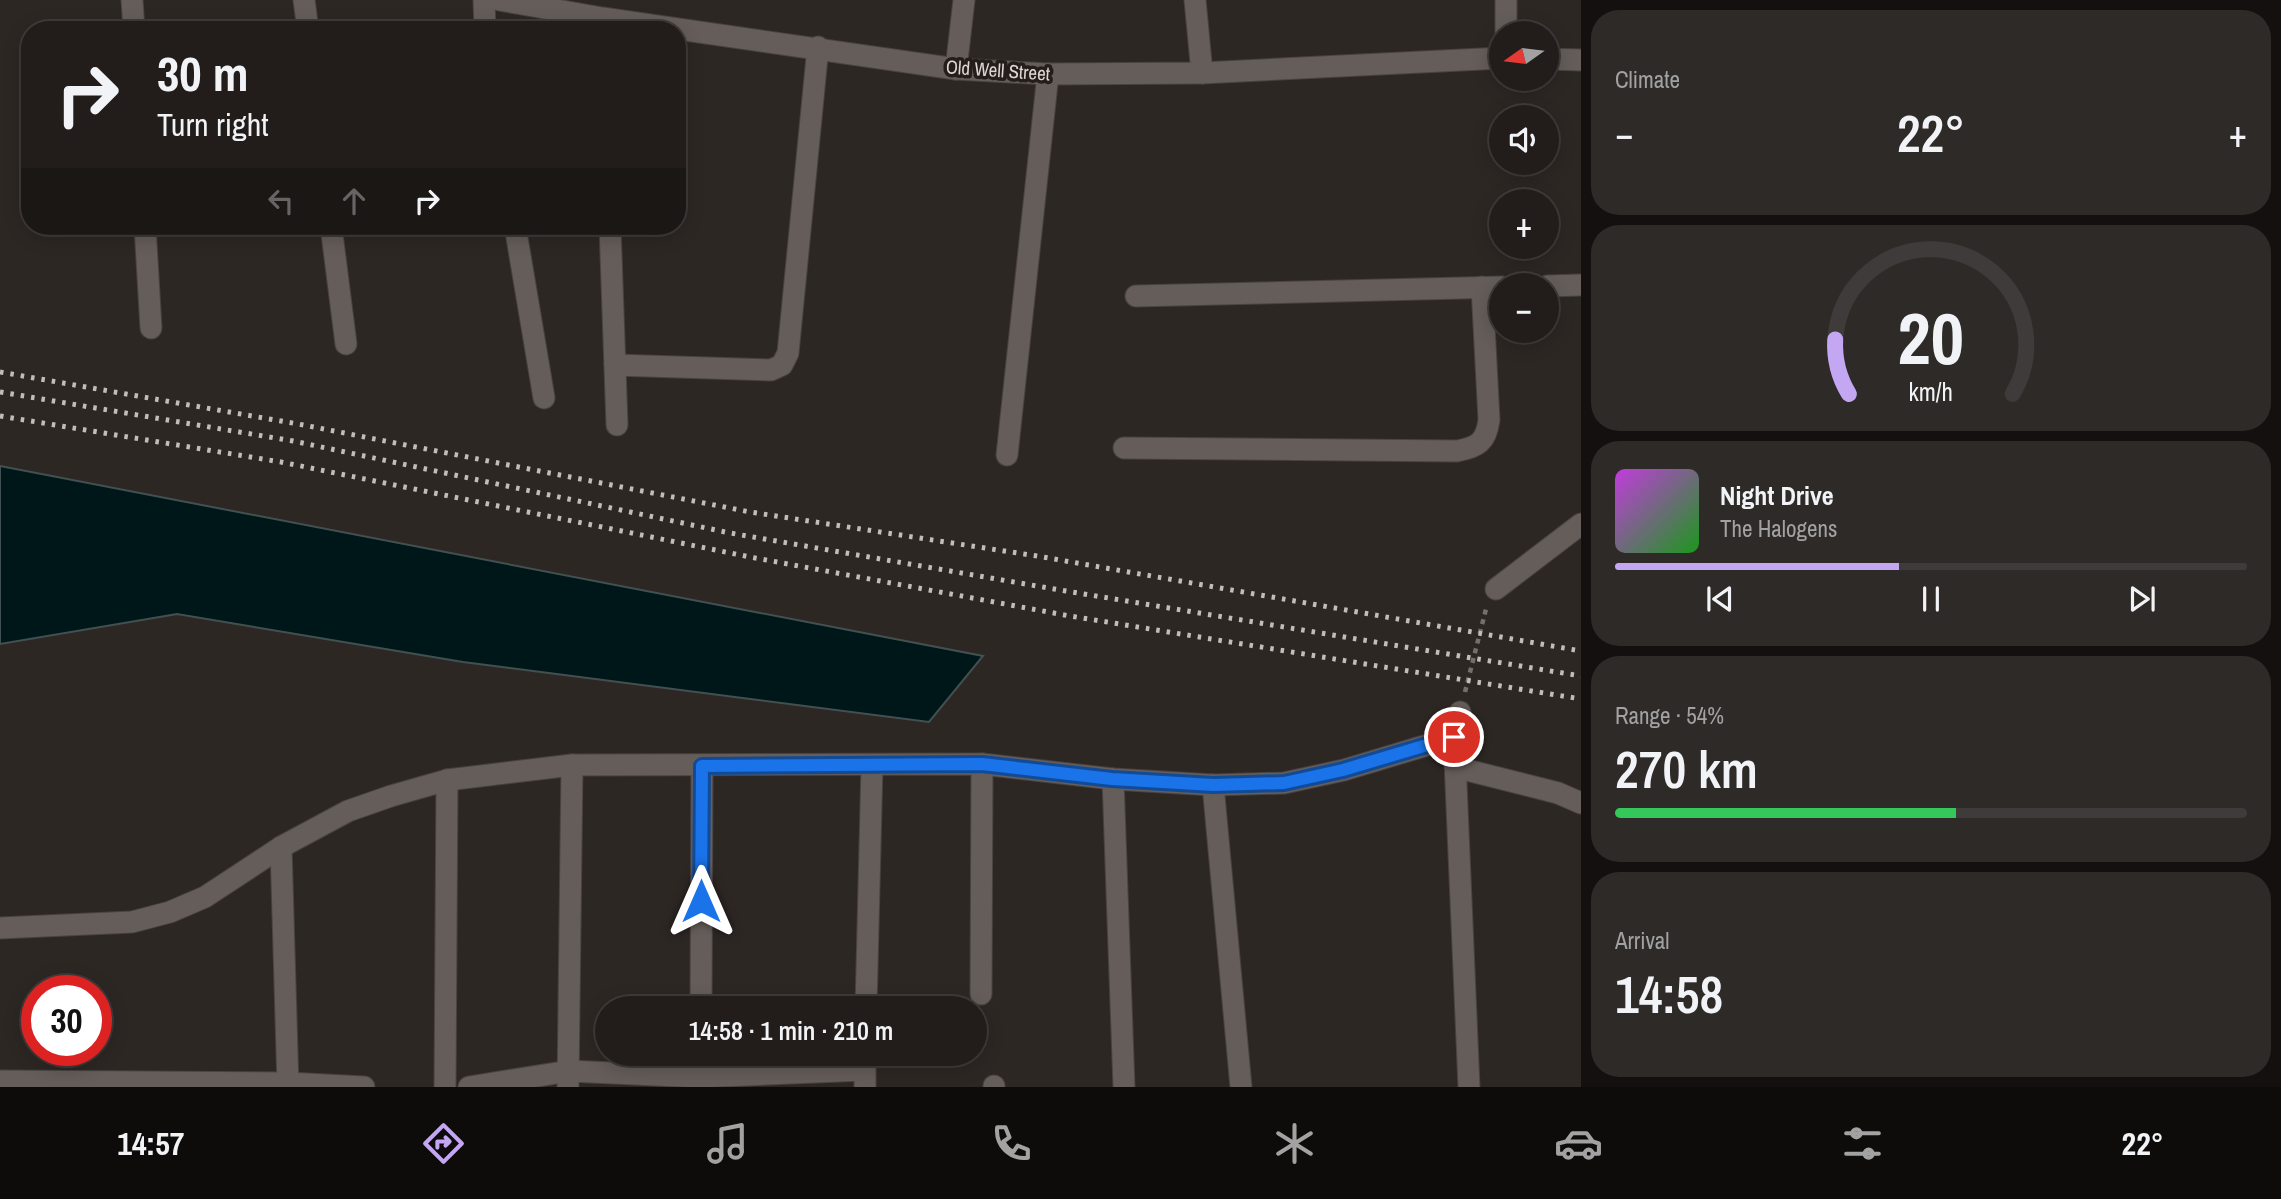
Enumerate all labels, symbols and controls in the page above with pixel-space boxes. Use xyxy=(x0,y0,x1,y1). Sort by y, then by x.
north arrow xyxy=(1489,21,1559,91)
map controls xyxy=(1489,21,1559,343)
text: 30 m xyxy=(157,40,249,106)
icon: right xyxy=(42,49,133,140)
street label: Old Well Street xyxy=(945,53,1052,87)
text: Climate xyxy=(1615,64,1680,95)
text: 22° xyxy=(1897,98,1965,168)
text: Turn right xyxy=(157,103,269,146)
button: sound xyxy=(1489,105,1559,175)
text: − xyxy=(1615,108,1633,159)
text: + xyxy=(2229,108,2247,159)
icon: left xyxy=(262,182,300,220)
icon: ahead xyxy=(335,182,373,220)
icon: right xyxy=(408,182,446,220)
button: + xyxy=(1489,189,1559,259)
button: − xyxy=(1489,273,1559,343)
text: 20 xyxy=(1898,290,1964,388)
text: km/h xyxy=(1909,375,1953,409)
text: Night Drive xyxy=(1720,478,1834,513)
text: The Halogens xyxy=(1720,513,1837,544)
icon: previous xyxy=(1701,580,1739,618)
icon: pause xyxy=(1912,580,1950,618)
icon: next xyxy=(2123,580,2161,618)
text: Range · 54% xyxy=(1615,700,1724,731)
pin xyxy=(1424,707,1484,767)
icon: arrive xyxy=(1435,718,1473,756)
text: 270 km xyxy=(1615,734,1758,804)
position arrow xyxy=(664,864,738,938)
text: Arrival xyxy=(1615,925,1670,956)
text: 14:58 xyxy=(1615,959,1723,1029)
speed limit sign: 30 xyxy=(21,975,112,1066)
text: 14:58 · 1 min · 210 m xyxy=(689,1013,893,1048)
icon: directions xyxy=(419,1119,468,1168)
icon: music xyxy=(703,1119,752,1168)
icon: phone xyxy=(987,1119,1036,1168)
icon: climate xyxy=(1270,1119,1319,1168)
icon: car xyxy=(1554,1119,1603,1168)
icon: filters xyxy=(1838,1119,1887,1168)
text: 14:57 xyxy=(117,1122,184,1165)
text: 22° xyxy=(2122,1122,2164,1165)

